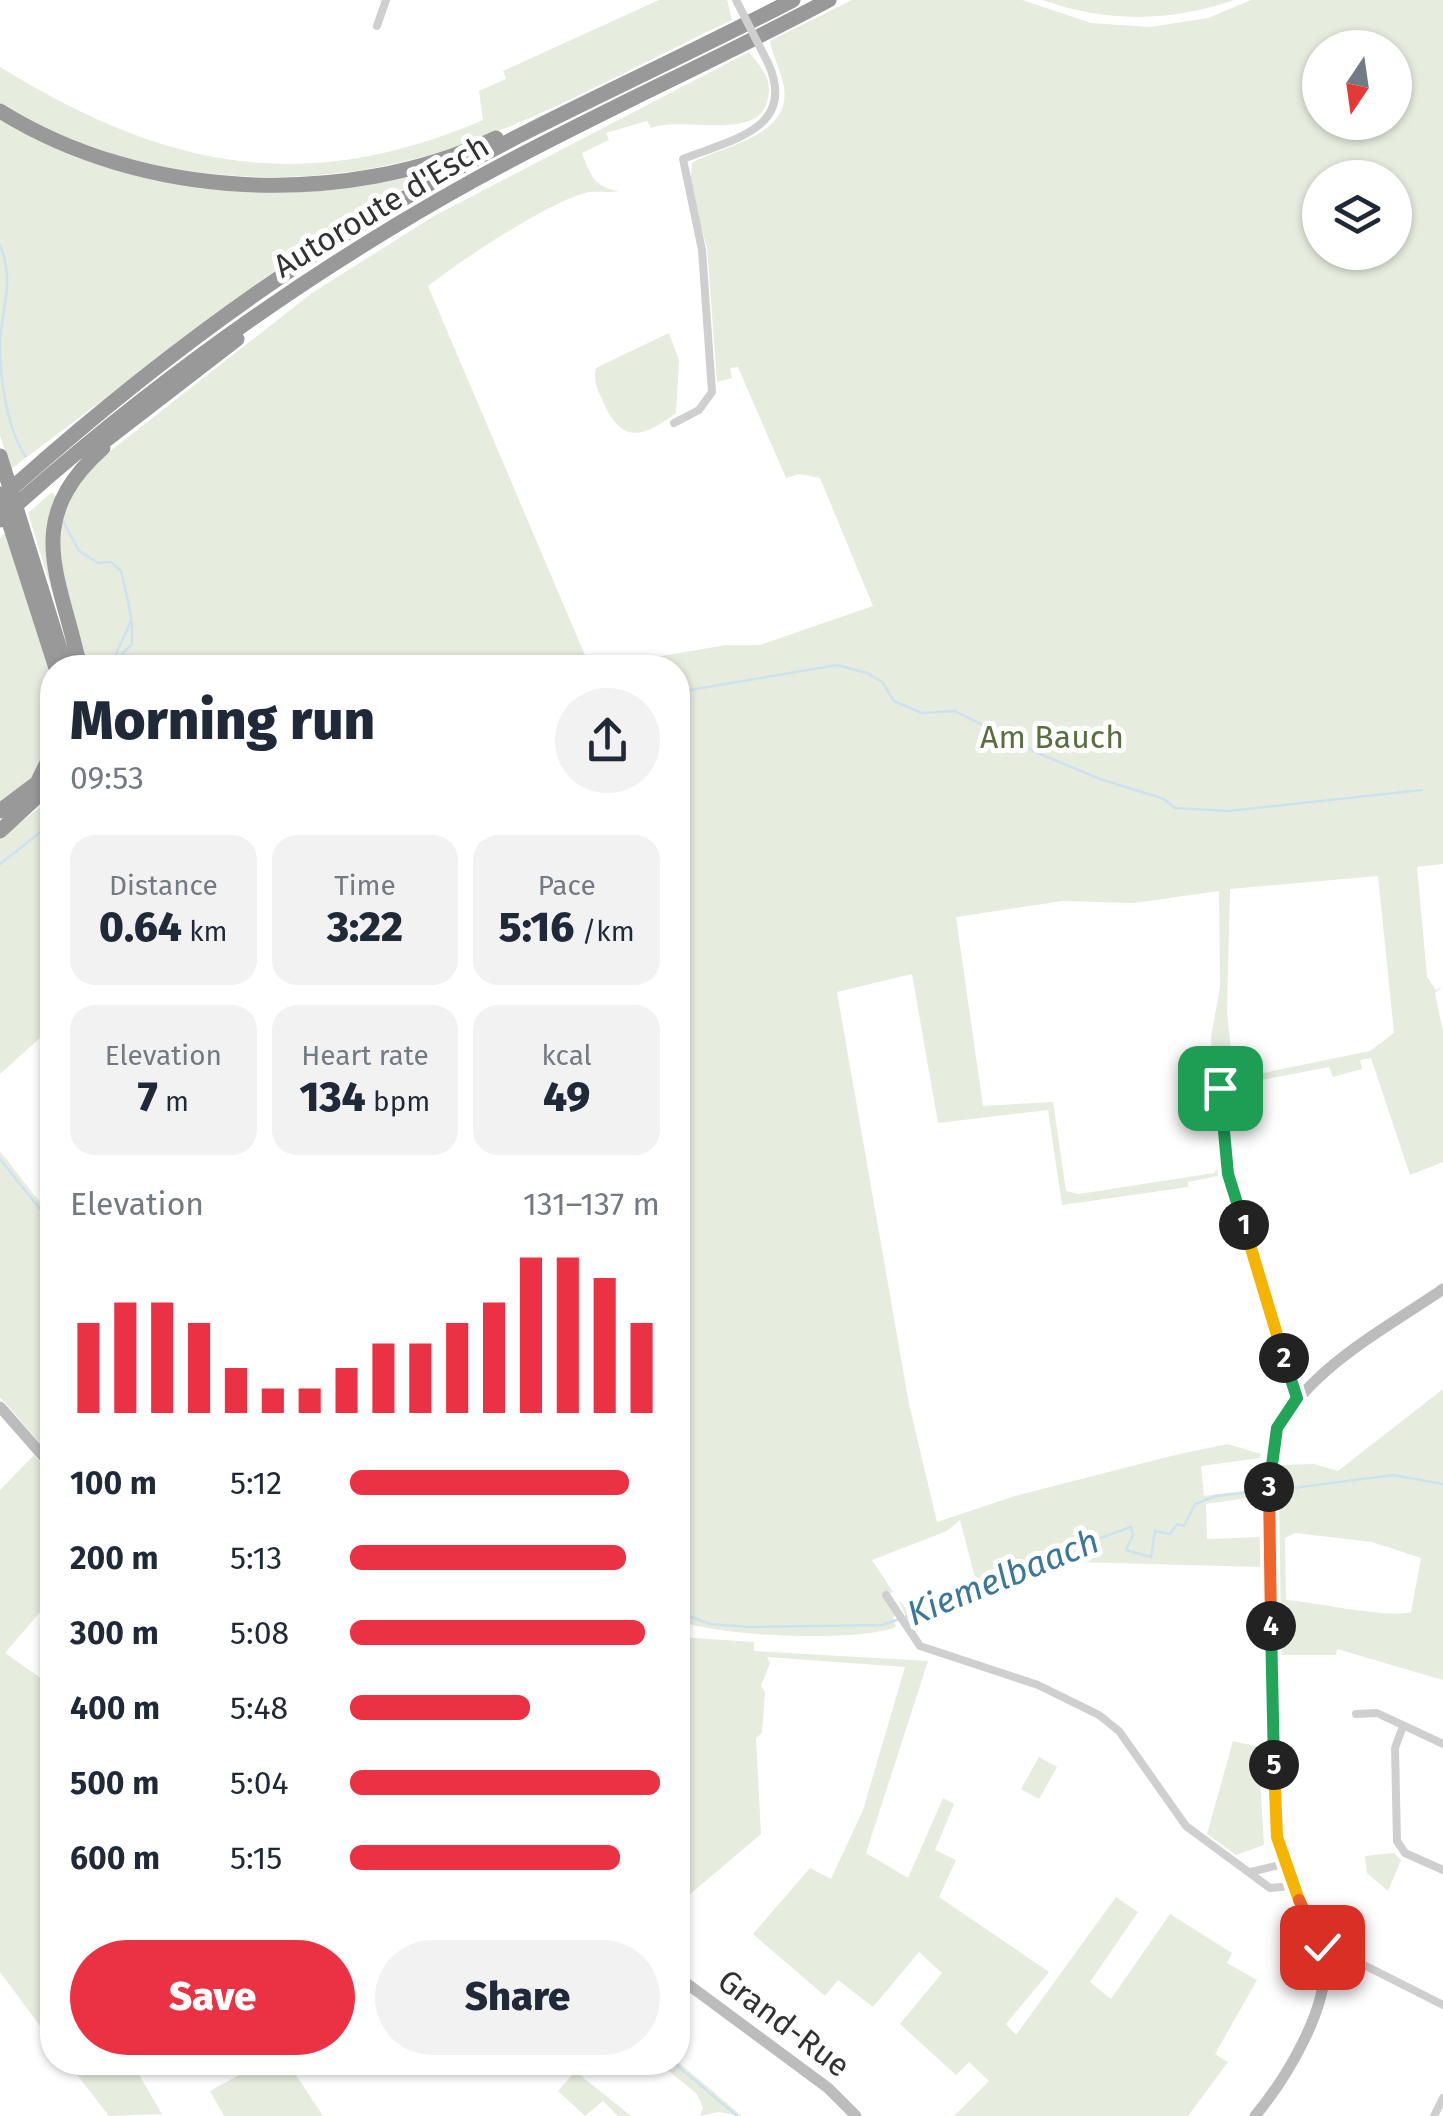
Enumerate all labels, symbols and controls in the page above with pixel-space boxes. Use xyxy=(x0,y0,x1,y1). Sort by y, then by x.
north arrow xyxy=(1302,30,1412,140)
map controls xyxy=(1302,30,1412,270)
street label: Autoroute d'Esch xyxy=(266,127,496,285)
button: layers xyxy=(1302,160,1412,270)
text: Morning run xyxy=(70,688,375,754)
button: share xyxy=(555,688,660,793)
park label: Am Bauch xyxy=(980,718,1124,756)
text: 09:53 xyxy=(70,759,144,797)
text: Distance xyxy=(109,869,218,902)
text: Time xyxy=(334,869,396,902)
text: Pace xyxy=(538,869,596,902)
text: 0.64 xyxy=(99,902,182,952)
text: 3:22 xyxy=(327,902,403,952)
text: 5:16 xyxy=(499,902,574,952)
text: km xyxy=(182,915,228,948)
text: /km xyxy=(574,915,635,948)
text: Elevation xyxy=(105,1039,222,1072)
text: Heart rate xyxy=(301,1039,429,1072)
text: kcal xyxy=(541,1039,592,1072)
pin xyxy=(1178,1046,1263,1131)
icon: arrive xyxy=(1193,1061,1248,1116)
text: 7 xyxy=(138,1072,158,1122)
text: 134 xyxy=(300,1072,366,1122)
text: 49 xyxy=(543,1072,590,1122)
text: m xyxy=(158,1085,189,1118)
text: bpm xyxy=(366,1085,430,1118)
text: Elevation xyxy=(70,1185,204,1223)
text: 131–137 m xyxy=(523,1185,660,1223)
pin: 1 xyxy=(1219,1200,1269,1250)
text: 1 xyxy=(1238,1208,1251,1241)
pin: 2 xyxy=(1259,1333,1309,1383)
text: 2 xyxy=(1277,1341,1291,1374)
pin: 3 xyxy=(1244,1462,1294,1512)
text: 100 m xyxy=(70,1464,157,1502)
text: 5:12 xyxy=(230,1464,282,1502)
text: 3 xyxy=(1262,1470,1276,1503)
water label: Kiemelbaach xyxy=(901,1519,1105,1635)
text: 200 m xyxy=(70,1539,159,1577)
text: 5:13 xyxy=(230,1539,282,1577)
pin: 4 xyxy=(1246,1601,1296,1651)
text: 4 xyxy=(1263,1609,1279,1642)
text: 300 m xyxy=(70,1614,159,1652)
text: 5:08 xyxy=(230,1614,289,1652)
text: 400 m xyxy=(70,1689,160,1727)
text: 5:48 xyxy=(230,1689,288,1727)
pin: 5 xyxy=(1249,1740,1299,1790)
text: 5 xyxy=(1266,1748,1282,1781)
text: 500 m xyxy=(70,1764,159,1802)
text: 5:04 xyxy=(230,1764,289,1802)
text: 600 m xyxy=(70,1839,160,1877)
text: 5:15 xyxy=(230,1839,282,1877)
pin xyxy=(1280,1905,1365,1990)
icon: check xyxy=(1295,1920,1350,1975)
button: Save xyxy=(70,1940,355,2055)
button: Share xyxy=(375,1940,660,2055)
street label: Grand-Rue xyxy=(711,1961,857,2085)

